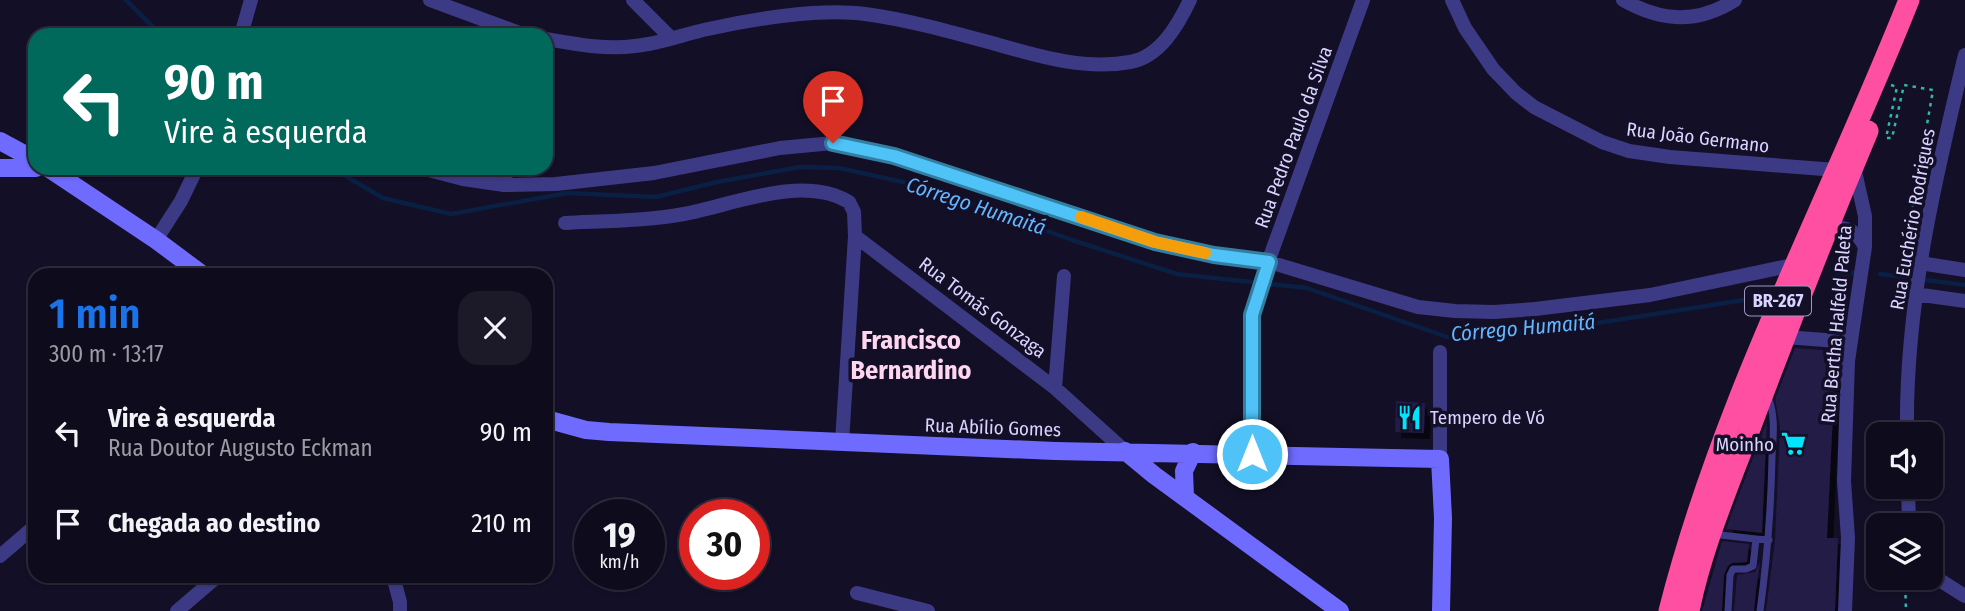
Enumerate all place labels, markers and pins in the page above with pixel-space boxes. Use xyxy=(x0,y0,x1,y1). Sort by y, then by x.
pin xyxy=(803,71,863,143)
restaurant icon: Tempero de Vó xyxy=(1396,403,1424,431)
place label: Tempero de Vó xyxy=(1430,406,1545,429)
supermarket icon: Moinho xyxy=(1780,430,1808,458)
place label: Moinho xyxy=(1716,433,1774,456)

